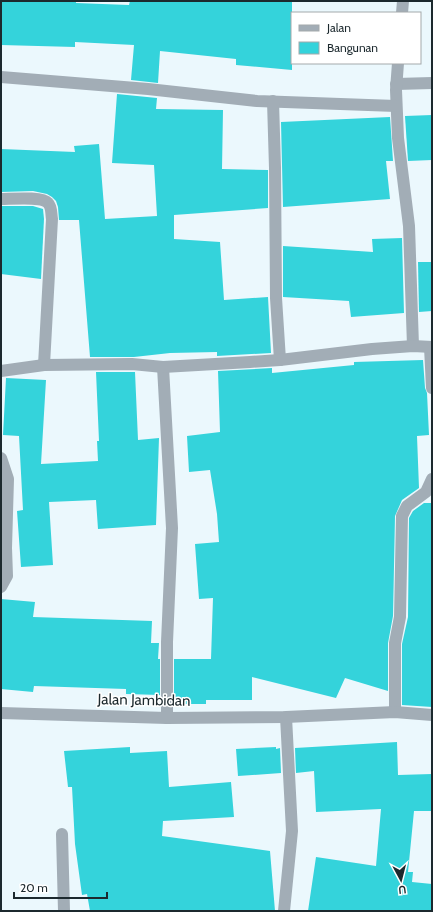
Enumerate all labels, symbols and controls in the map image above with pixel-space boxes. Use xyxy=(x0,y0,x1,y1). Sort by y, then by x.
legend xyxy=(291,12,421,64)
text: Jalan xyxy=(326,20,351,35)
text: Bangunan xyxy=(327,40,378,55)
street label: Jalan Jambidan xyxy=(96,690,191,710)
north arrow xyxy=(381,860,421,900)
scale bar xyxy=(14,874,107,900)
text: 20 m xyxy=(20,880,48,895)
text: U xyxy=(397,882,407,897)

